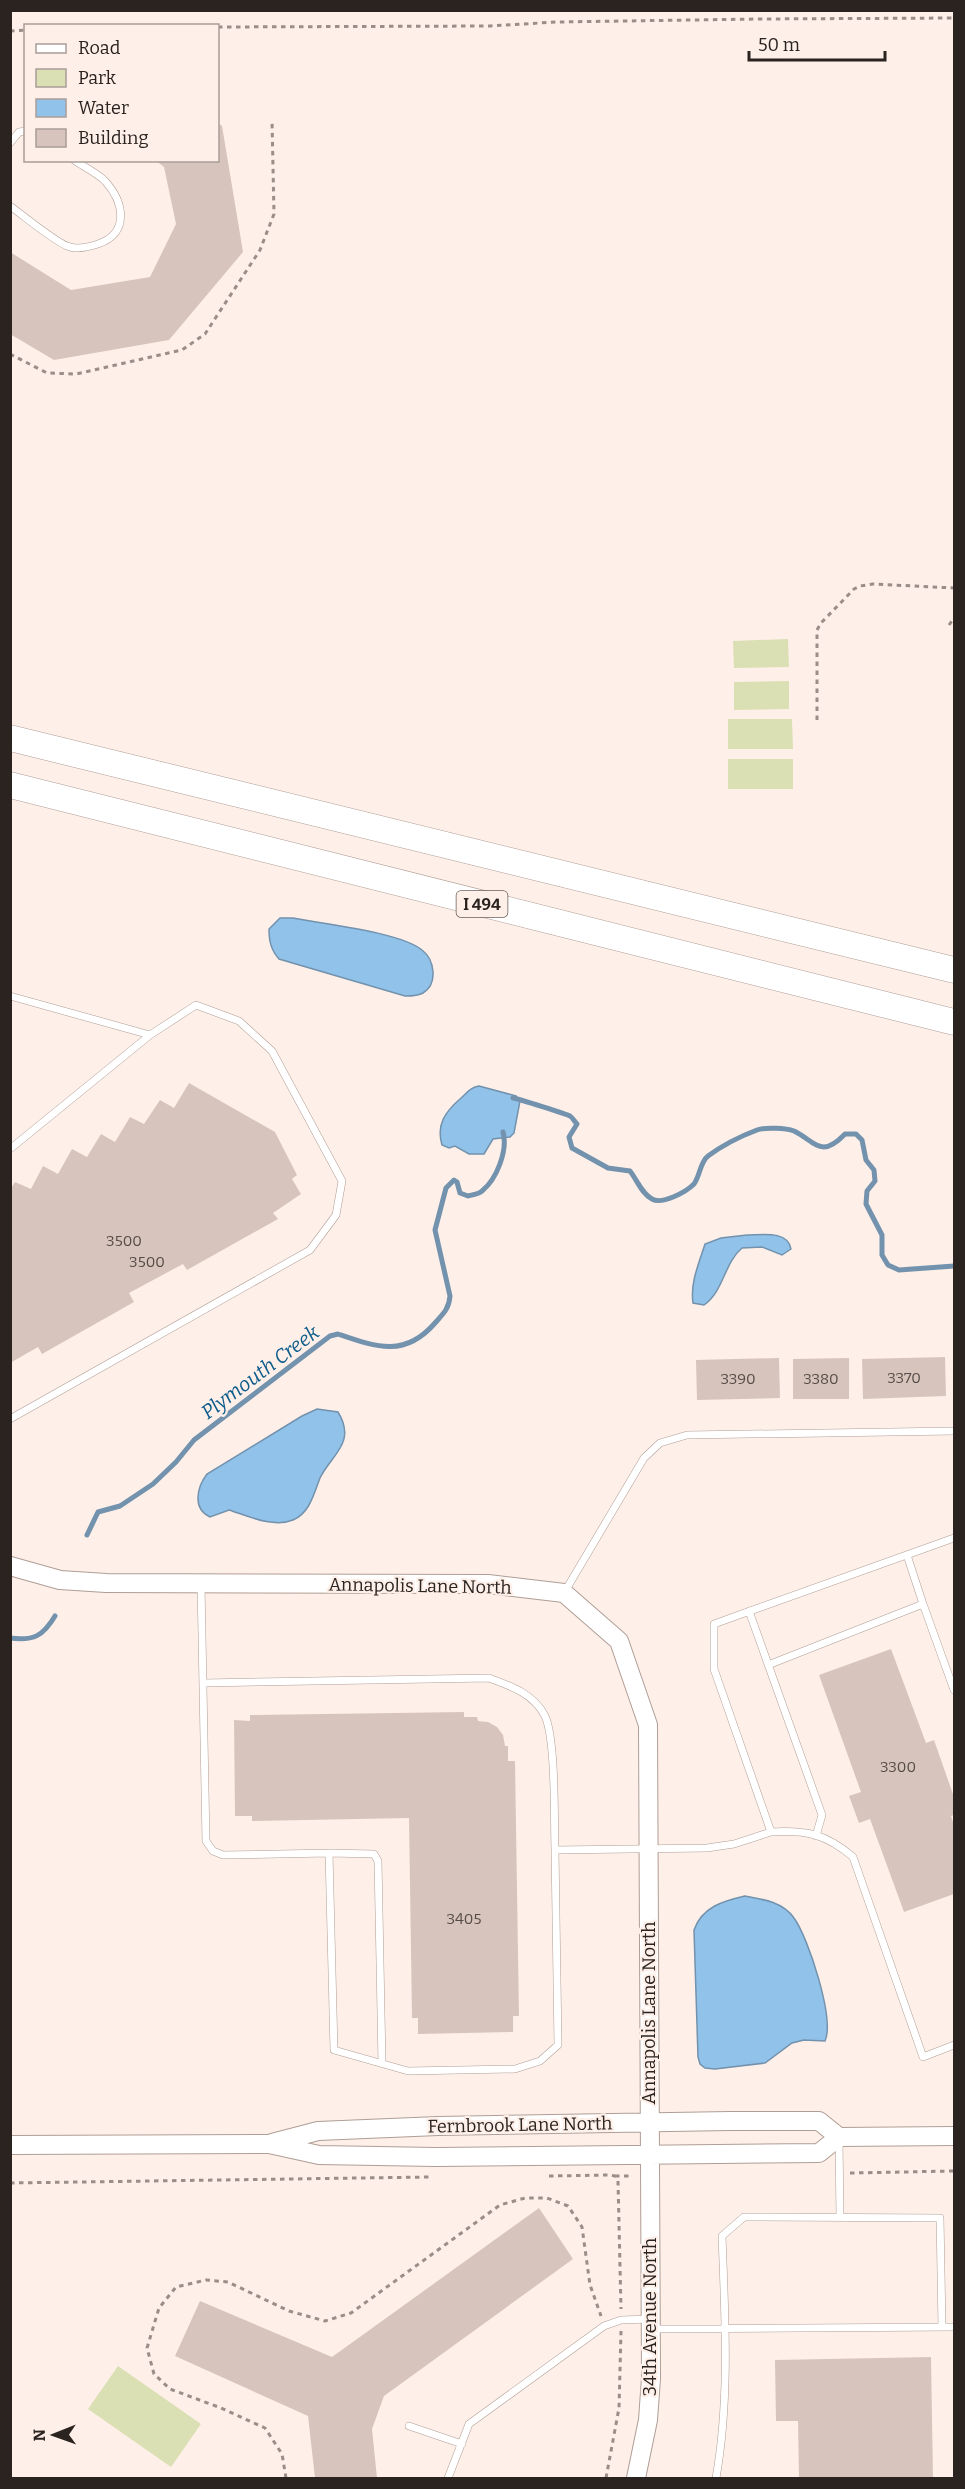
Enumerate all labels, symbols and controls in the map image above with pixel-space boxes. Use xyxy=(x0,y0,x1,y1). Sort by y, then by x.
legend xyxy=(24,24,219,162)
scale bar xyxy=(749,24,886,62)
text: 50 m xyxy=(758,34,800,56)
text: Road xyxy=(78,37,121,59)
text: Park xyxy=(78,67,117,89)
text: Water xyxy=(78,97,129,119)
text: Building xyxy=(78,127,149,149)
road number: I 494 xyxy=(456,891,508,917)
house number: 3500 xyxy=(106,1232,142,1250)
house number: 3500 xyxy=(129,1253,165,1271)
water label: Plymouth Creek xyxy=(196,1320,324,1424)
house number: 3370 xyxy=(887,1369,921,1387)
house number: 3390 xyxy=(720,1370,756,1388)
house number: 3380 xyxy=(803,1370,839,1388)
street label: Annapolis Lane North xyxy=(328,1573,512,1599)
house number: 3300 xyxy=(880,1758,916,1776)
house number: 3405 xyxy=(447,1910,481,1928)
street label: Annapolis Lane North xyxy=(638,1921,660,2105)
street label: Fernbrook Lane North xyxy=(427,2112,613,2138)
street label: 34th Avenue North xyxy=(639,2238,661,2396)
north arrow xyxy=(24,2405,84,2465)
text: N xyxy=(30,2429,49,2442)

